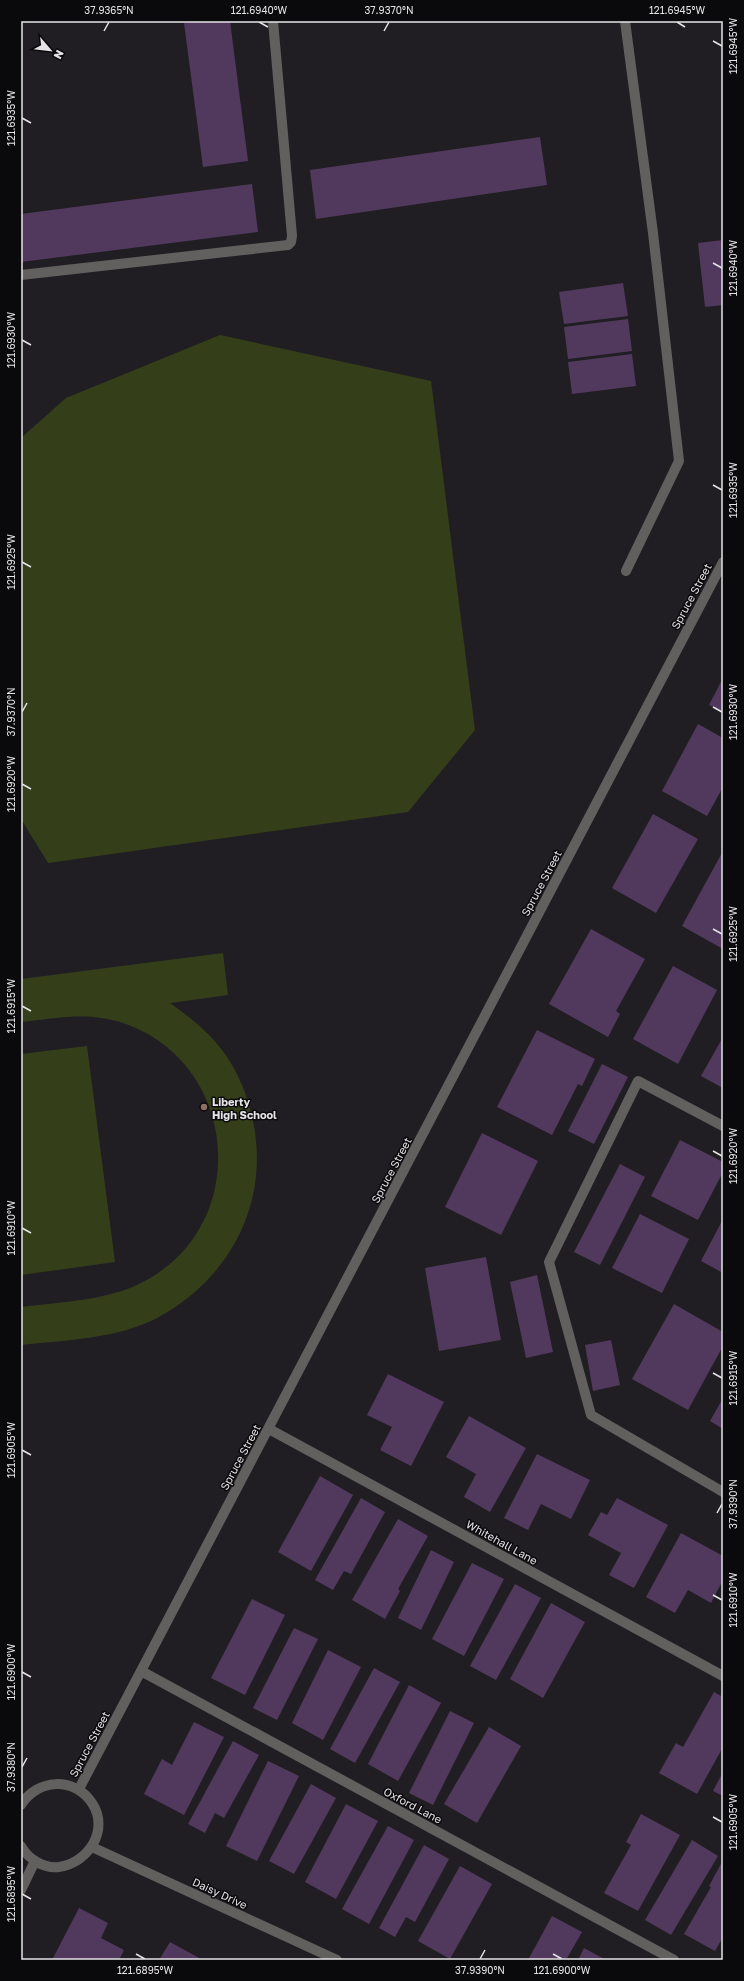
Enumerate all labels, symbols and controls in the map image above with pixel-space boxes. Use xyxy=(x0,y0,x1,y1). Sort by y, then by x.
text: 37.9365°N xyxy=(84,4,134,16)
text: 121.6940°W xyxy=(231,4,288,16)
text: 37.9370°N xyxy=(364,4,414,16)
text: 121.6945°W xyxy=(649,4,705,16)
text: 121.6945°W xyxy=(727,18,739,74)
north arrow xyxy=(30,30,70,70)
text: N xyxy=(52,48,67,62)
text: 121.6935°W xyxy=(5,90,17,146)
text: 121.6940°W xyxy=(727,239,739,296)
text: 121.6930°W xyxy=(5,312,17,368)
text: 121.6935°W xyxy=(727,462,739,518)
text: 121.6925°W xyxy=(5,534,17,590)
street label: Spruce Street xyxy=(668,561,714,631)
text: 121.6930°W xyxy=(727,684,739,740)
text: 37.9370°N xyxy=(5,687,17,737)
text: 121.6920°W xyxy=(5,756,17,812)
street label: Spruce Street xyxy=(518,848,564,918)
text: 121.6925°W xyxy=(727,906,739,962)
text: 121.6915°W xyxy=(5,978,17,1033)
place label: Liberty High School xyxy=(212,1095,277,1121)
marker: Liberty High School xyxy=(199,1102,209,1112)
text: 121.6920°W xyxy=(727,1128,739,1184)
street label: Spruce Street xyxy=(368,1135,414,1205)
text: 121.6910°W xyxy=(5,1200,17,1256)
text: 121.6915°W xyxy=(727,1350,739,1405)
text: 121.6905°W xyxy=(5,1422,17,1478)
street label: Spruce Street xyxy=(217,1422,263,1492)
text: 37.9390°N xyxy=(727,1479,739,1529)
street label: Whitehall Lane xyxy=(464,1517,540,1567)
text: 121.6910°W xyxy=(727,1572,739,1628)
text: 121.6900°W xyxy=(5,1643,17,1700)
street label: Spruce Street xyxy=(66,1709,112,1779)
text: 37.9380°N xyxy=(5,1742,17,1792)
street label: Oxford Lane xyxy=(382,1784,444,1826)
text: 121.6905°W xyxy=(727,1794,739,1850)
text: 121.6895°W xyxy=(5,1866,17,1922)
street label: Daisy Drive xyxy=(191,1875,249,1911)
text: 121.6895°W xyxy=(117,1964,173,1976)
text: 37.9390°N xyxy=(455,1964,505,1976)
text: 121.6900°W xyxy=(534,1964,591,1976)

